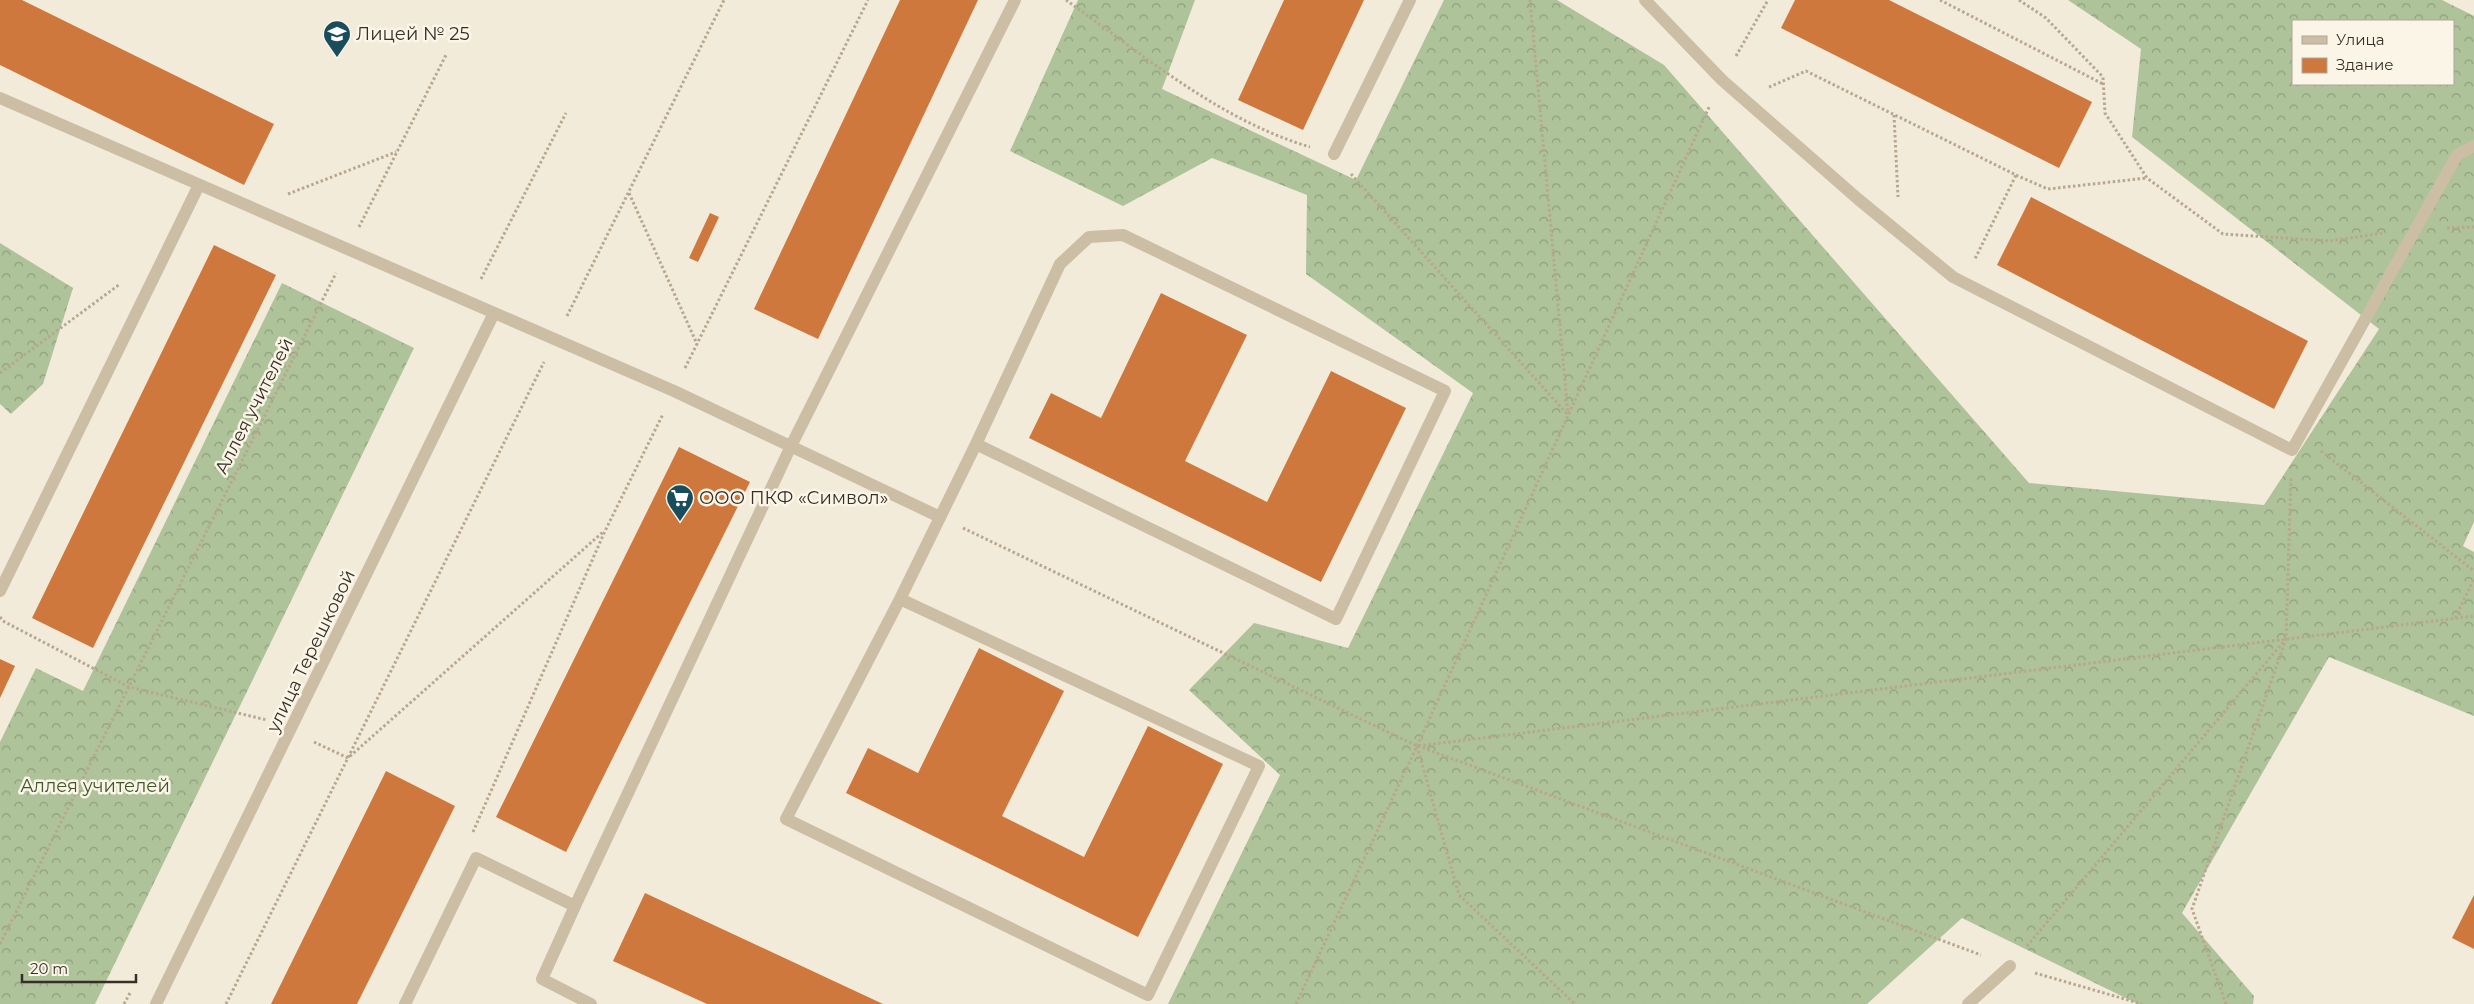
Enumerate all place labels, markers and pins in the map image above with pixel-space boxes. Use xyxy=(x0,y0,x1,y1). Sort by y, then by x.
school or university icon: Лицей № 25 xyxy=(322,19,352,58)
place label: Лицей № 25 xyxy=(356,23,470,45)
supermarket icon: ООО ПКФ «Символ» xyxy=(665,483,695,522)
place label: ООО ПКФ «Символ» xyxy=(699,487,888,509)

